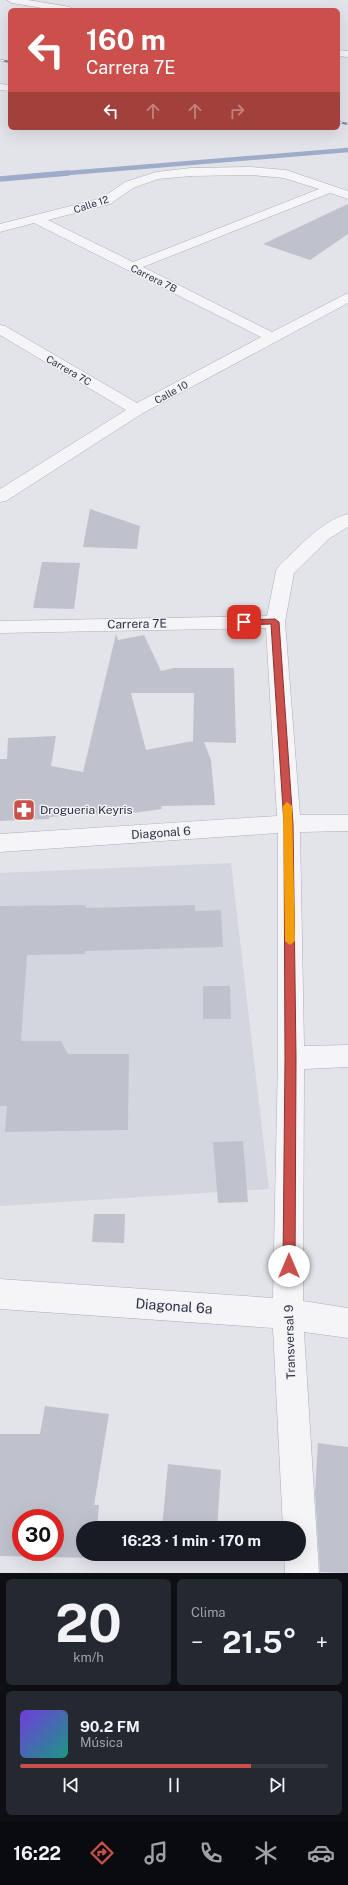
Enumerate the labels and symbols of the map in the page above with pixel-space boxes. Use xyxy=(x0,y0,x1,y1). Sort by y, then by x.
street label: Calle 12 xyxy=(72,193,110,215)
street label: Carrera 7B xyxy=(129,262,179,295)
street label: Carrera 7C xyxy=(44,352,94,388)
street label: Calle 10 xyxy=(152,378,190,406)
pin xyxy=(227,605,261,639)
street label: Carrera 7E xyxy=(107,616,167,632)
pharmacy icon: Drogueria Keyris xyxy=(11,797,37,823)
place label: Drogueria Keyris xyxy=(40,803,133,817)
street label: Diagonal 6 xyxy=(131,824,191,842)
position arrow xyxy=(268,1245,310,1287)
street label: Diagonal 6a xyxy=(135,1295,213,1317)
street label: Transversal 9 xyxy=(282,1304,298,1380)
speed limit sign: 30 xyxy=(12,1509,64,1561)

